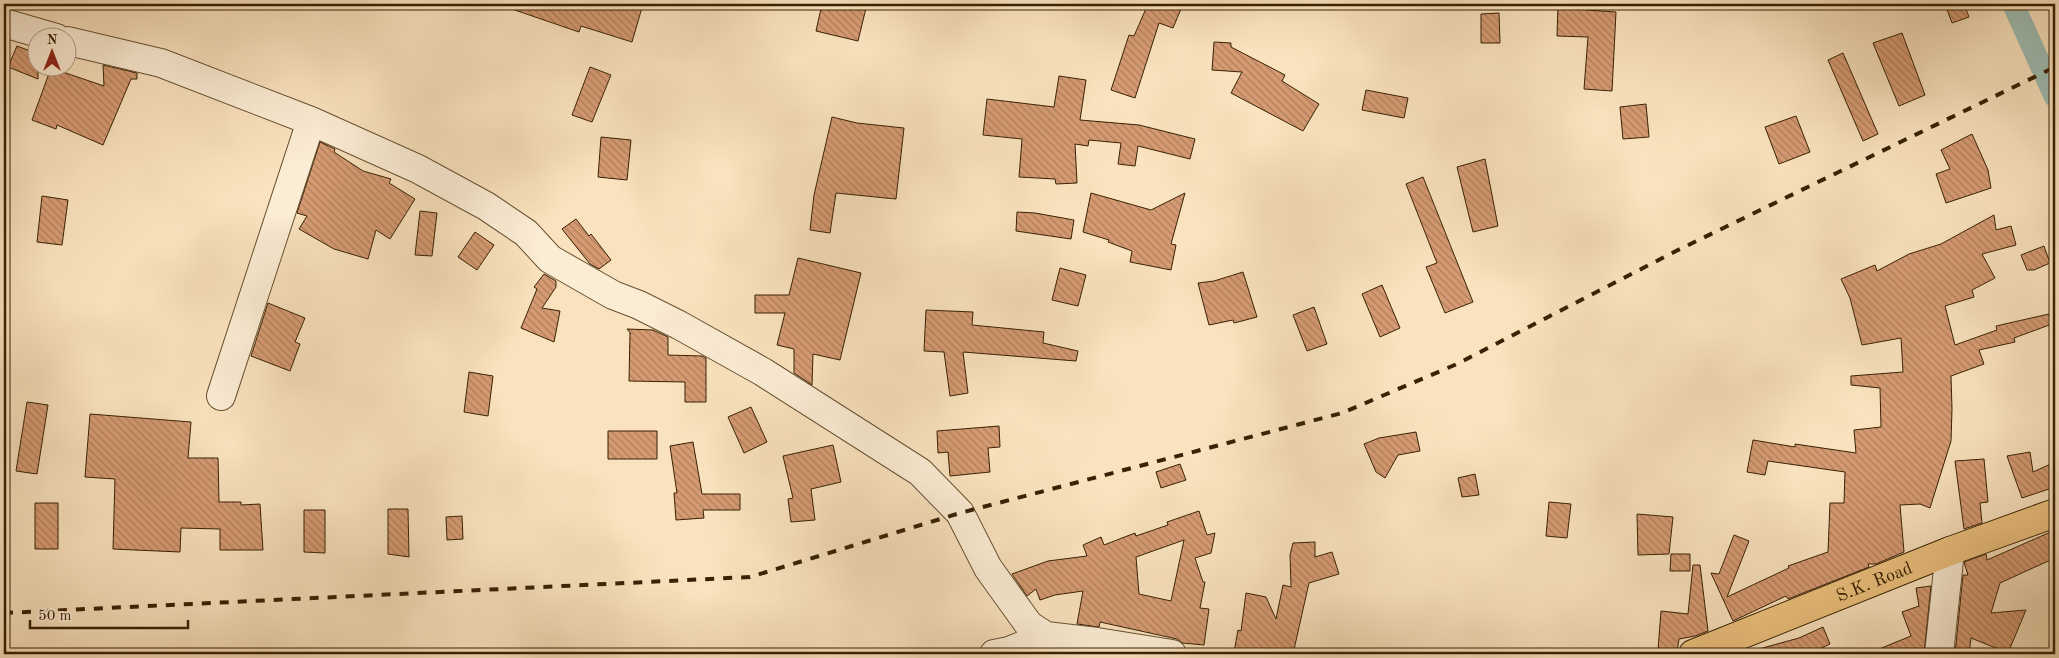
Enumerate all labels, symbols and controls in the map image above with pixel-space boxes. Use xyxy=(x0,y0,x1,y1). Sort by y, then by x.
north arrow xyxy=(28,28,78,78)
text: N xyxy=(47,33,58,47)
street label: S.K. Road xyxy=(1834,559,1915,606)
scale bar xyxy=(30,598,188,630)
text: 50 m xyxy=(38,609,72,624)

